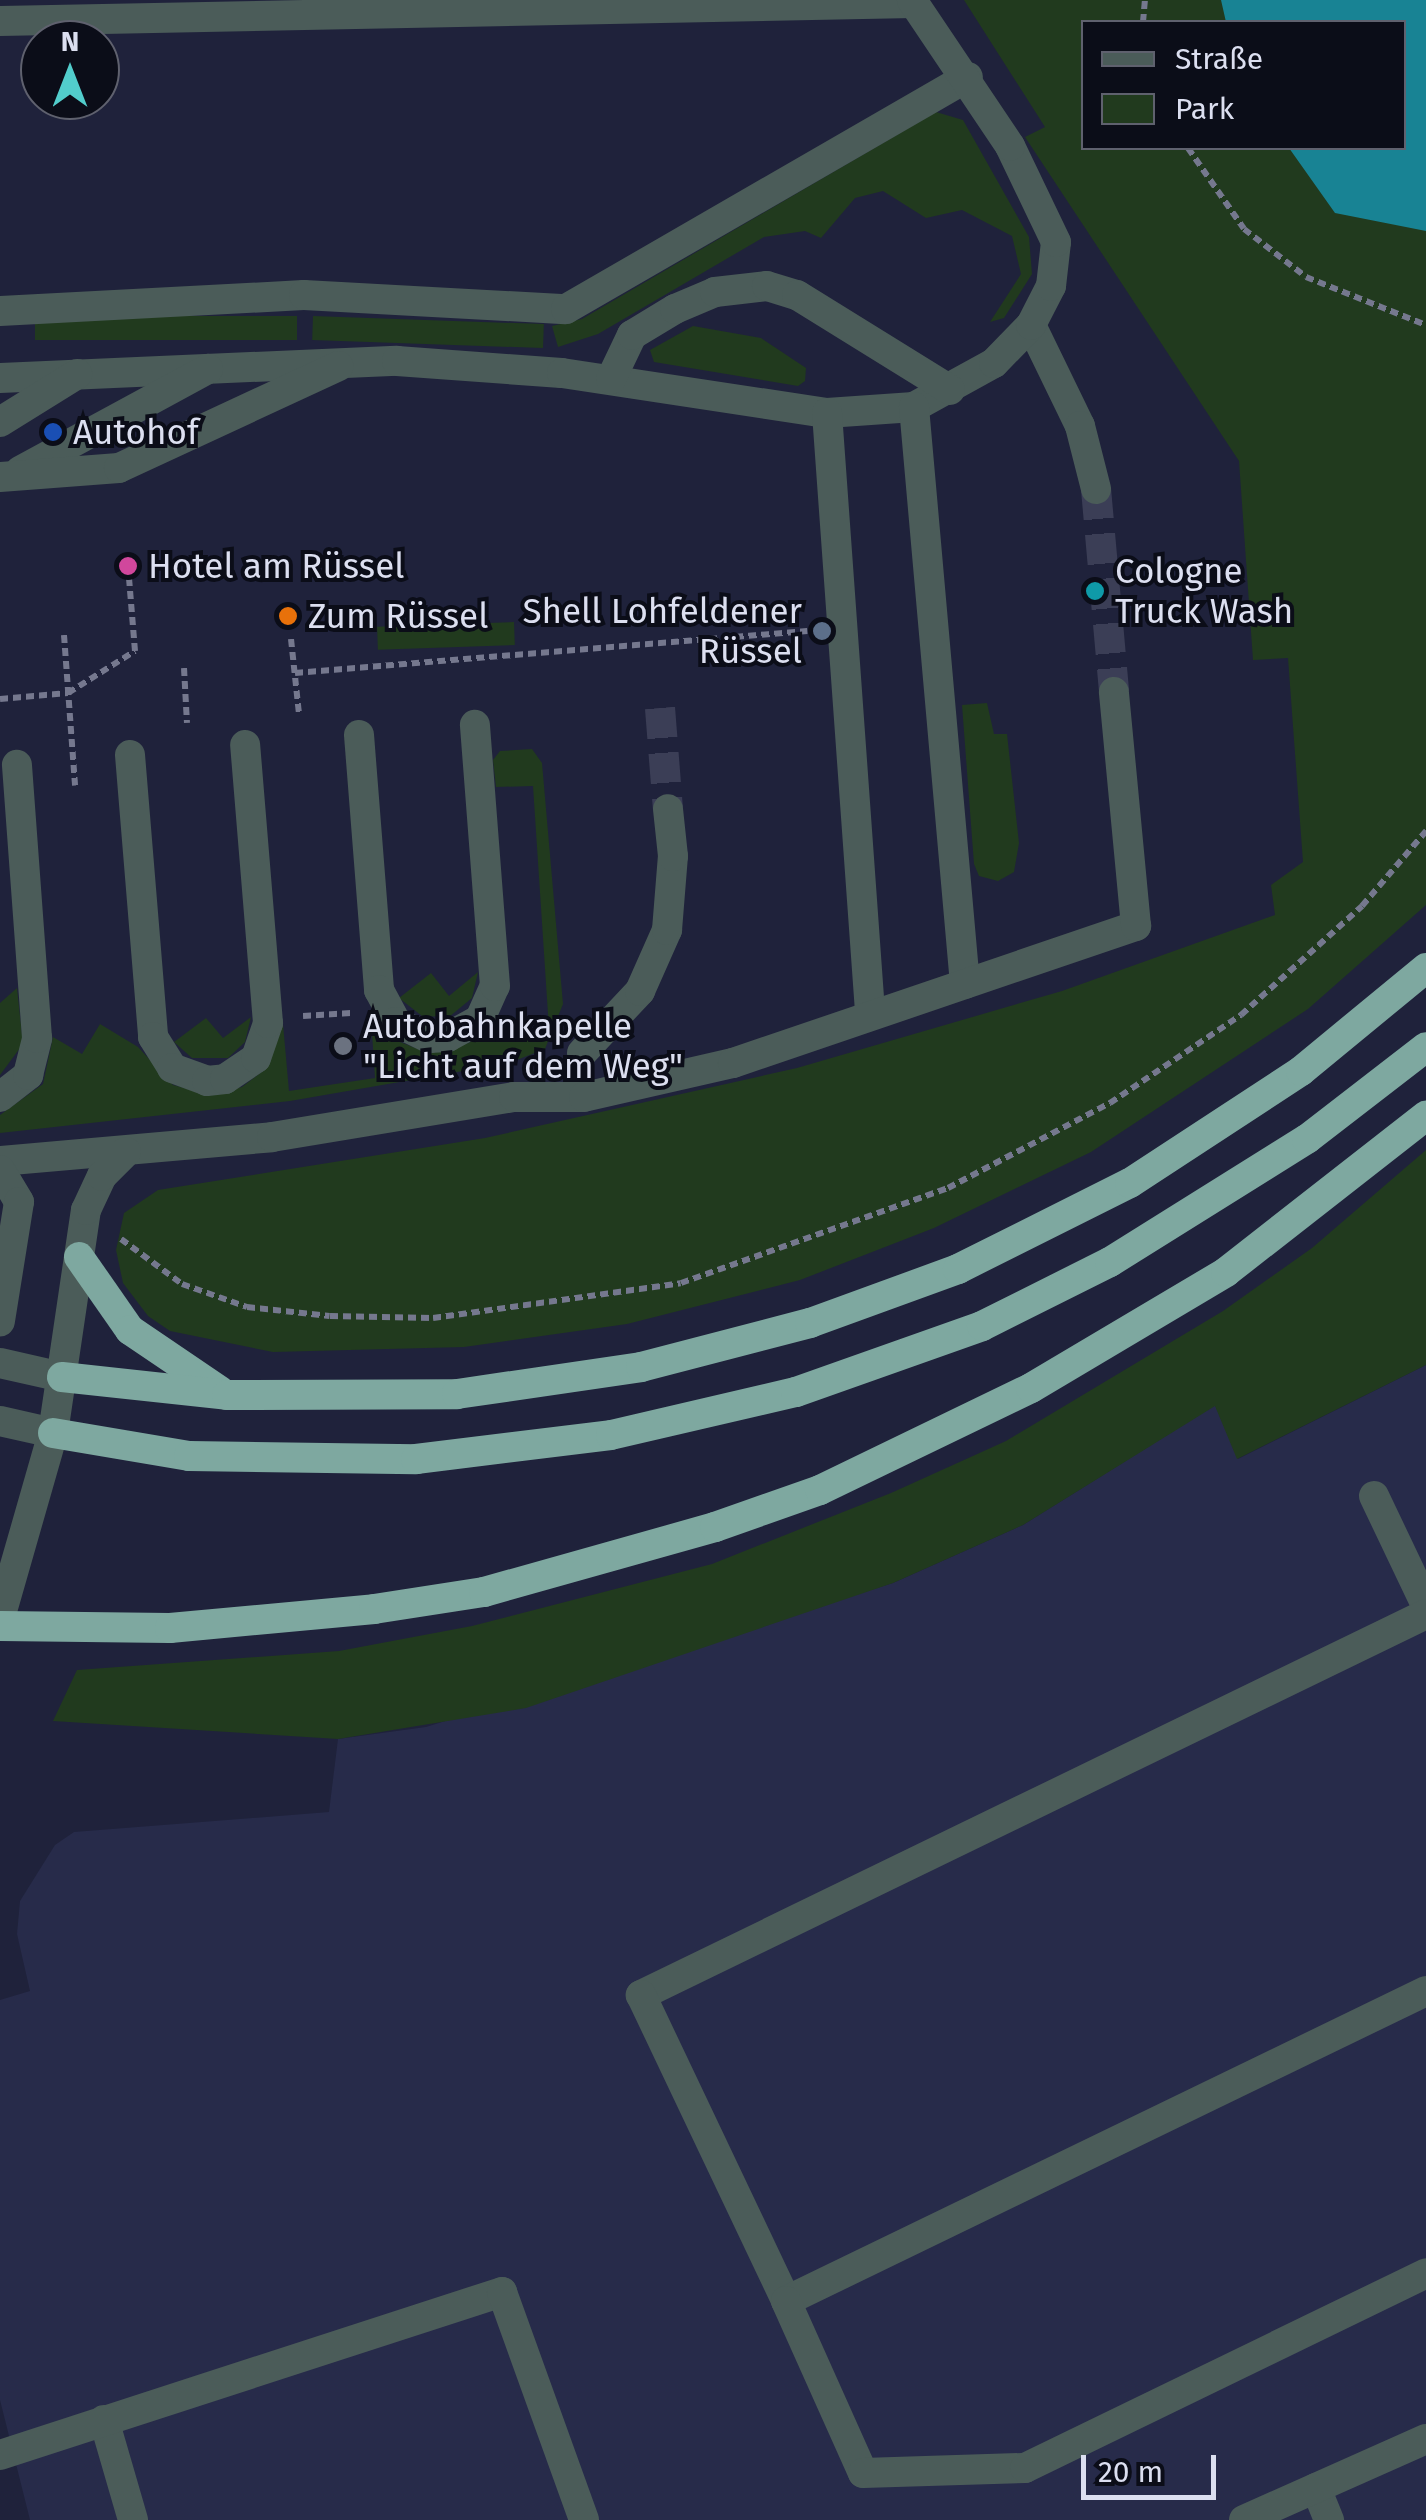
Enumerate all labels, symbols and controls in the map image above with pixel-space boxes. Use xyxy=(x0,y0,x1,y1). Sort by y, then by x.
north arrow xyxy=(20,20,120,120)
legend xyxy=(1081,20,1406,150)
text: N xyxy=(61,25,79,58)
text: Straße xyxy=(1175,41,1263,77)
text: Park xyxy=(1175,91,1234,127)
place label: Autohof xyxy=(73,411,199,453)
marker: Autohof xyxy=(42,421,64,443)
place label: Hotel am Rüssel xyxy=(148,545,404,587)
place label: Cologne Truck Wash xyxy=(1115,550,1293,632)
marker: Hotel am Rüssel xyxy=(117,555,139,577)
marker: Cologne Truck Wash xyxy=(1084,580,1106,602)
place label: Shell Lohfeldener Rüssel xyxy=(522,590,802,672)
place label: Zum Rüssel xyxy=(308,595,488,637)
marker: Zum Rüssel xyxy=(277,605,299,627)
marker: Shell Lohfeldener Rüssel xyxy=(811,620,833,642)
place label: Autobahnkapelle "Licht auf dem Weg" xyxy=(363,1005,683,1087)
marker: Autobahnkapelle "Licht auf dem Weg" xyxy=(332,1035,354,1057)
scale bar xyxy=(1086,2435,1221,2497)
text: 20 m xyxy=(1098,2454,1163,2490)

